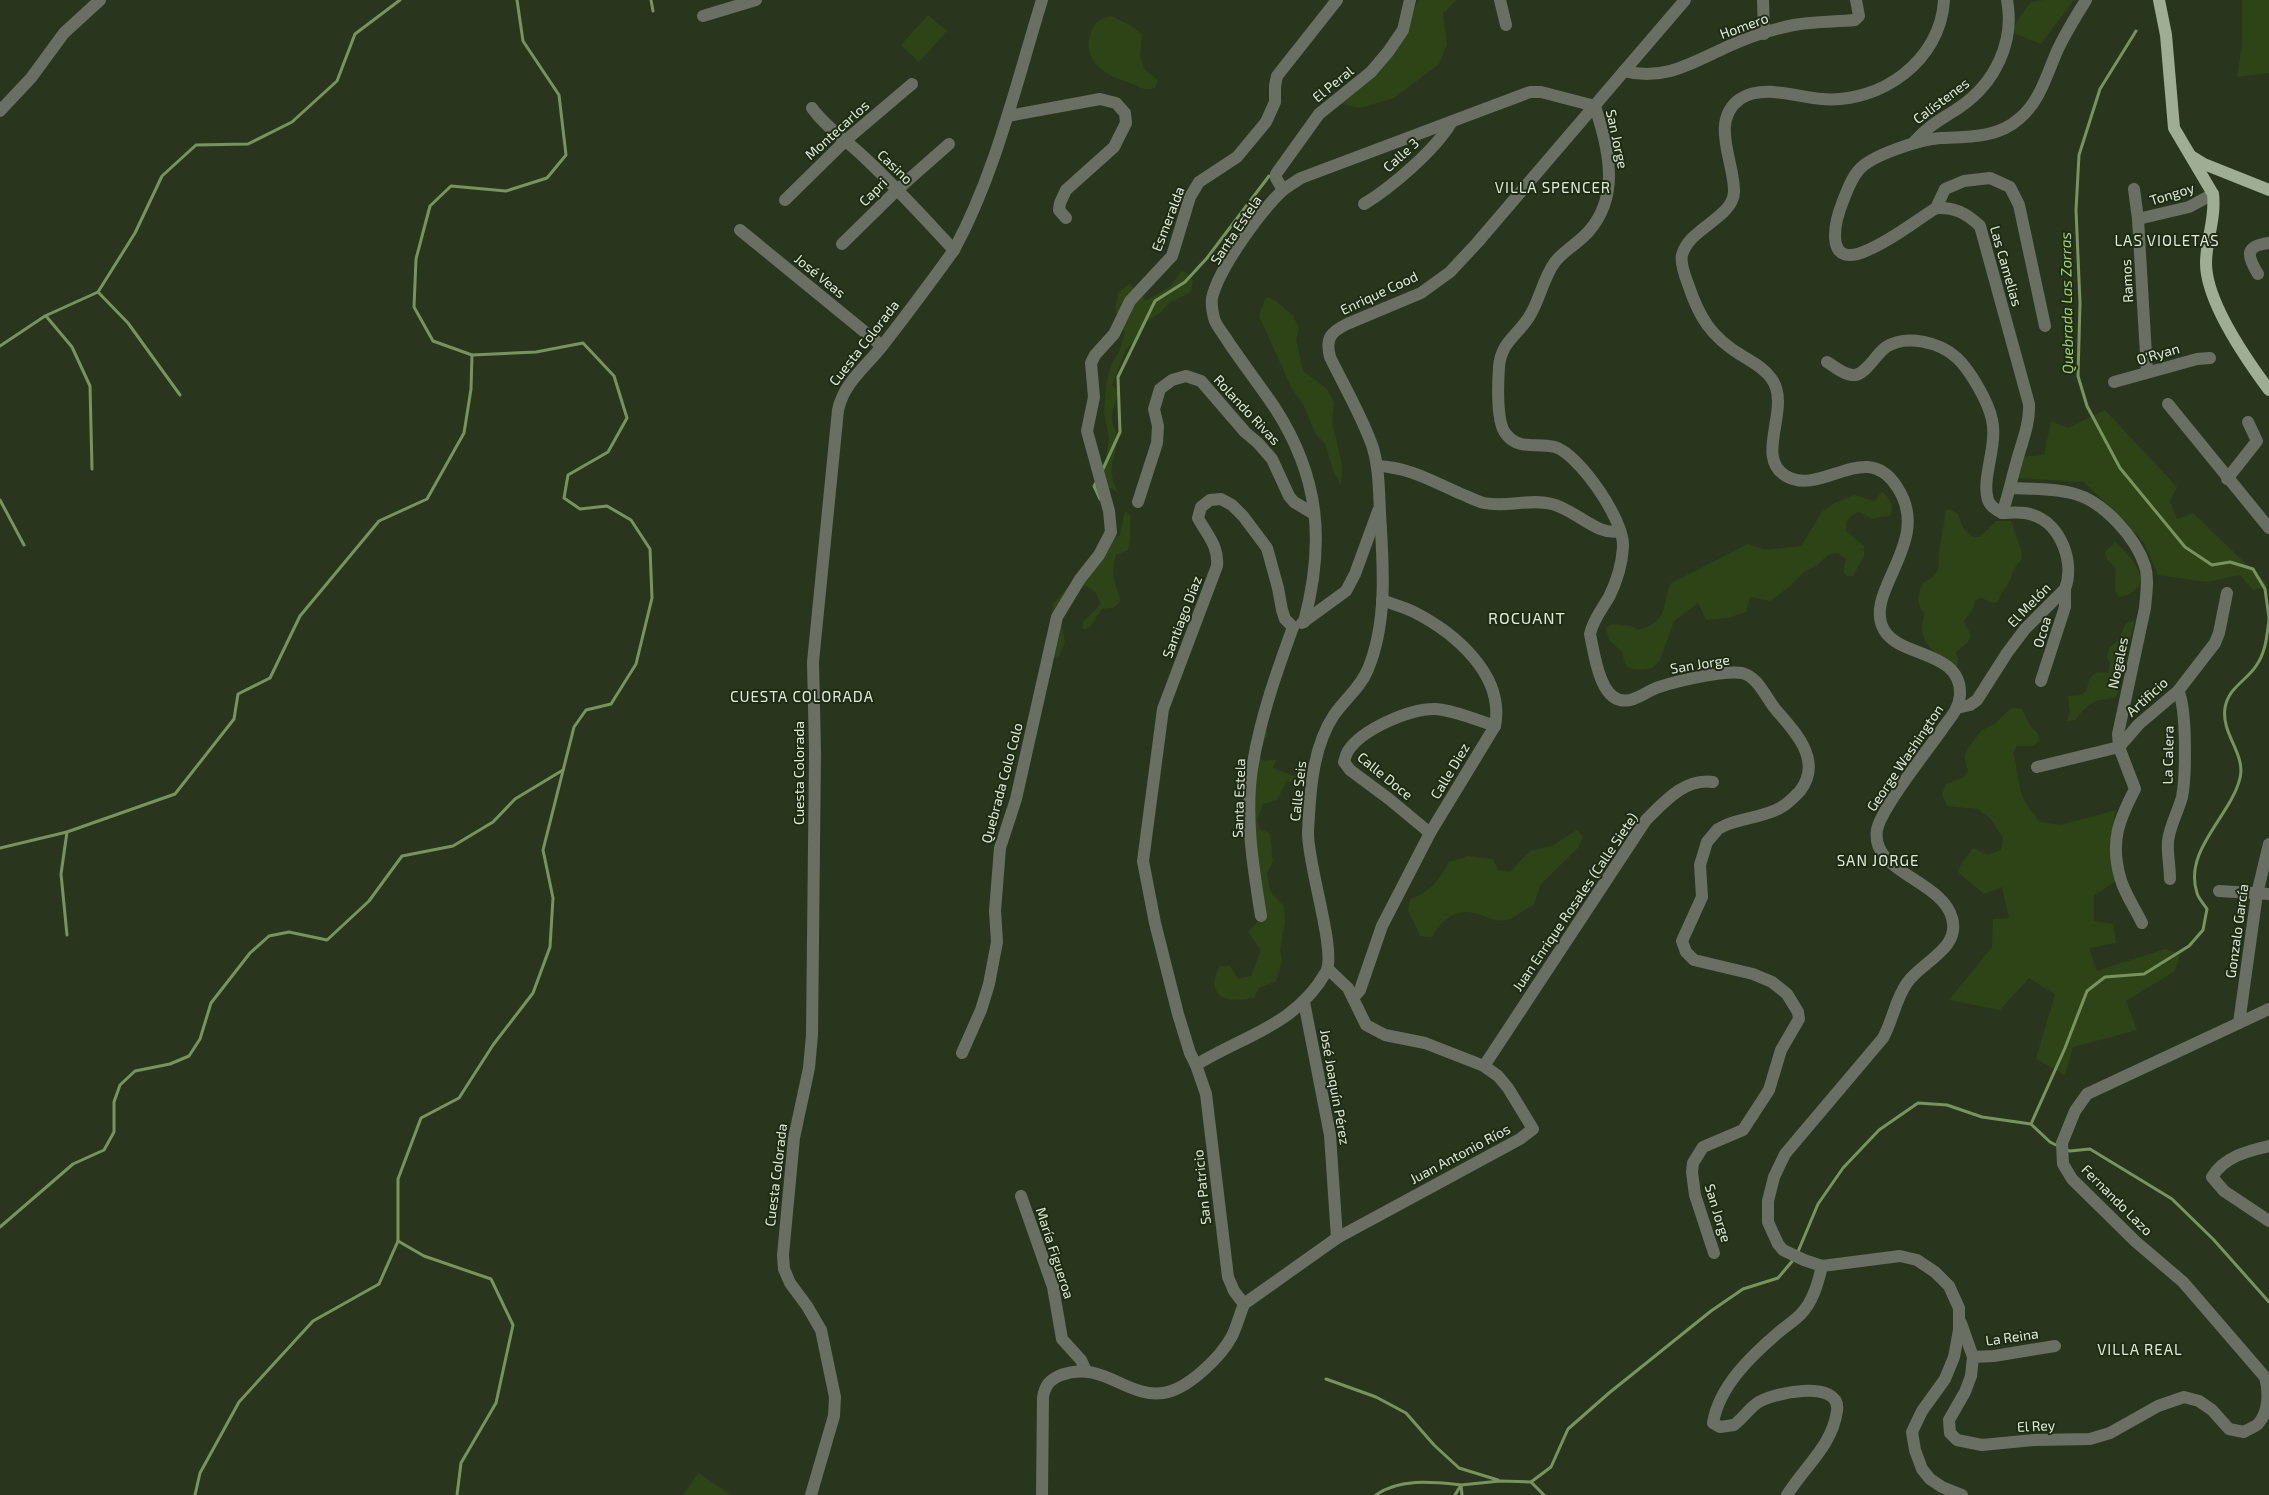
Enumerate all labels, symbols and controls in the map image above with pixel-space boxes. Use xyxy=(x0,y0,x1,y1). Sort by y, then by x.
street label: Homero xyxy=(1717,9,1770,42)
street label: El Peral xyxy=(1309,61,1357,105)
street label: Calístenes xyxy=(1909,74,1972,127)
street label: Montecarlos xyxy=(801,96,872,163)
street label: San Jorge xyxy=(1603,108,1632,170)
street label: Calle 3 xyxy=(1379,134,1422,175)
street label: Casino xyxy=(874,146,917,187)
street label: Capri xyxy=(855,174,890,209)
district label: VILLA SPENCER xyxy=(1495,178,1611,196)
street label: Tongoy xyxy=(2148,179,2197,208)
street label: Esmeralda xyxy=(1147,184,1188,254)
street label: Santa Estela xyxy=(1206,192,1265,267)
street label: Las Camelias xyxy=(1987,224,2026,308)
water label: Quebrada Las Zorras xyxy=(2056,231,2077,374)
district label: LAS VIOLETAS xyxy=(2114,231,2220,249)
street label: José Veas xyxy=(791,250,849,301)
street label: Ramos xyxy=(2117,259,2136,303)
street label: Enrique Cood xyxy=(1337,267,1420,318)
street label: Cuesta Colorada xyxy=(825,297,902,389)
street label: O'Ryan xyxy=(2134,339,2181,368)
street label: Rolando Rivas xyxy=(1210,371,1284,448)
street label: Santiago Díaz xyxy=(1158,573,1205,660)
street label: El Melón xyxy=(2003,579,2054,630)
district label: ROCUANT xyxy=(1488,608,1566,627)
street label: Ocoa xyxy=(2029,614,2054,650)
street label: Nogales xyxy=(2104,636,2131,690)
street label: San Jorge xyxy=(1669,650,1731,677)
street label: Artificio xyxy=(2122,674,2171,720)
district label: CUESTA COLORADA xyxy=(730,687,874,705)
street label: George Washington xyxy=(1863,701,1947,814)
street label: Cuesta Colorada xyxy=(790,721,807,825)
street label: Quebrada Colo Colo xyxy=(977,721,1026,845)
street label: La Calera xyxy=(2158,726,2177,784)
street label: Calle Diez xyxy=(1426,740,1473,802)
street label: Calle Doce xyxy=(1354,748,1416,803)
street label: Santa Estela xyxy=(1229,758,1248,838)
street label: Calle Seis xyxy=(1286,760,1309,822)
street label: Juan Enrique Rosales (Calle Siete) xyxy=(1508,809,1641,994)
district label: SAN JORGE xyxy=(1837,851,1919,869)
street label: Gonzalo García xyxy=(2221,883,2252,979)
street label: José Joaquín Pérez xyxy=(1317,1028,1354,1146)
street label: Juan Antonio Ríos xyxy=(1407,1120,1513,1187)
street label: Cuesta Colorada xyxy=(761,1122,790,1227)
street label: San Patricio xyxy=(1189,1149,1214,1225)
street label: Fernando Lazo xyxy=(2078,1161,2156,1239)
street label: San Jorge xyxy=(1702,1182,1735,1244)
street label: María Figueroa xyxy=(1033,1205,1078,1301)
street label: La Reina xyxy=(1984,1324,2040,1349)
district label: VILLA REAL xyxy=(2097,1340,2183,1358)
street label: El Rey xyxy=(2016,1416,2056,1435)

